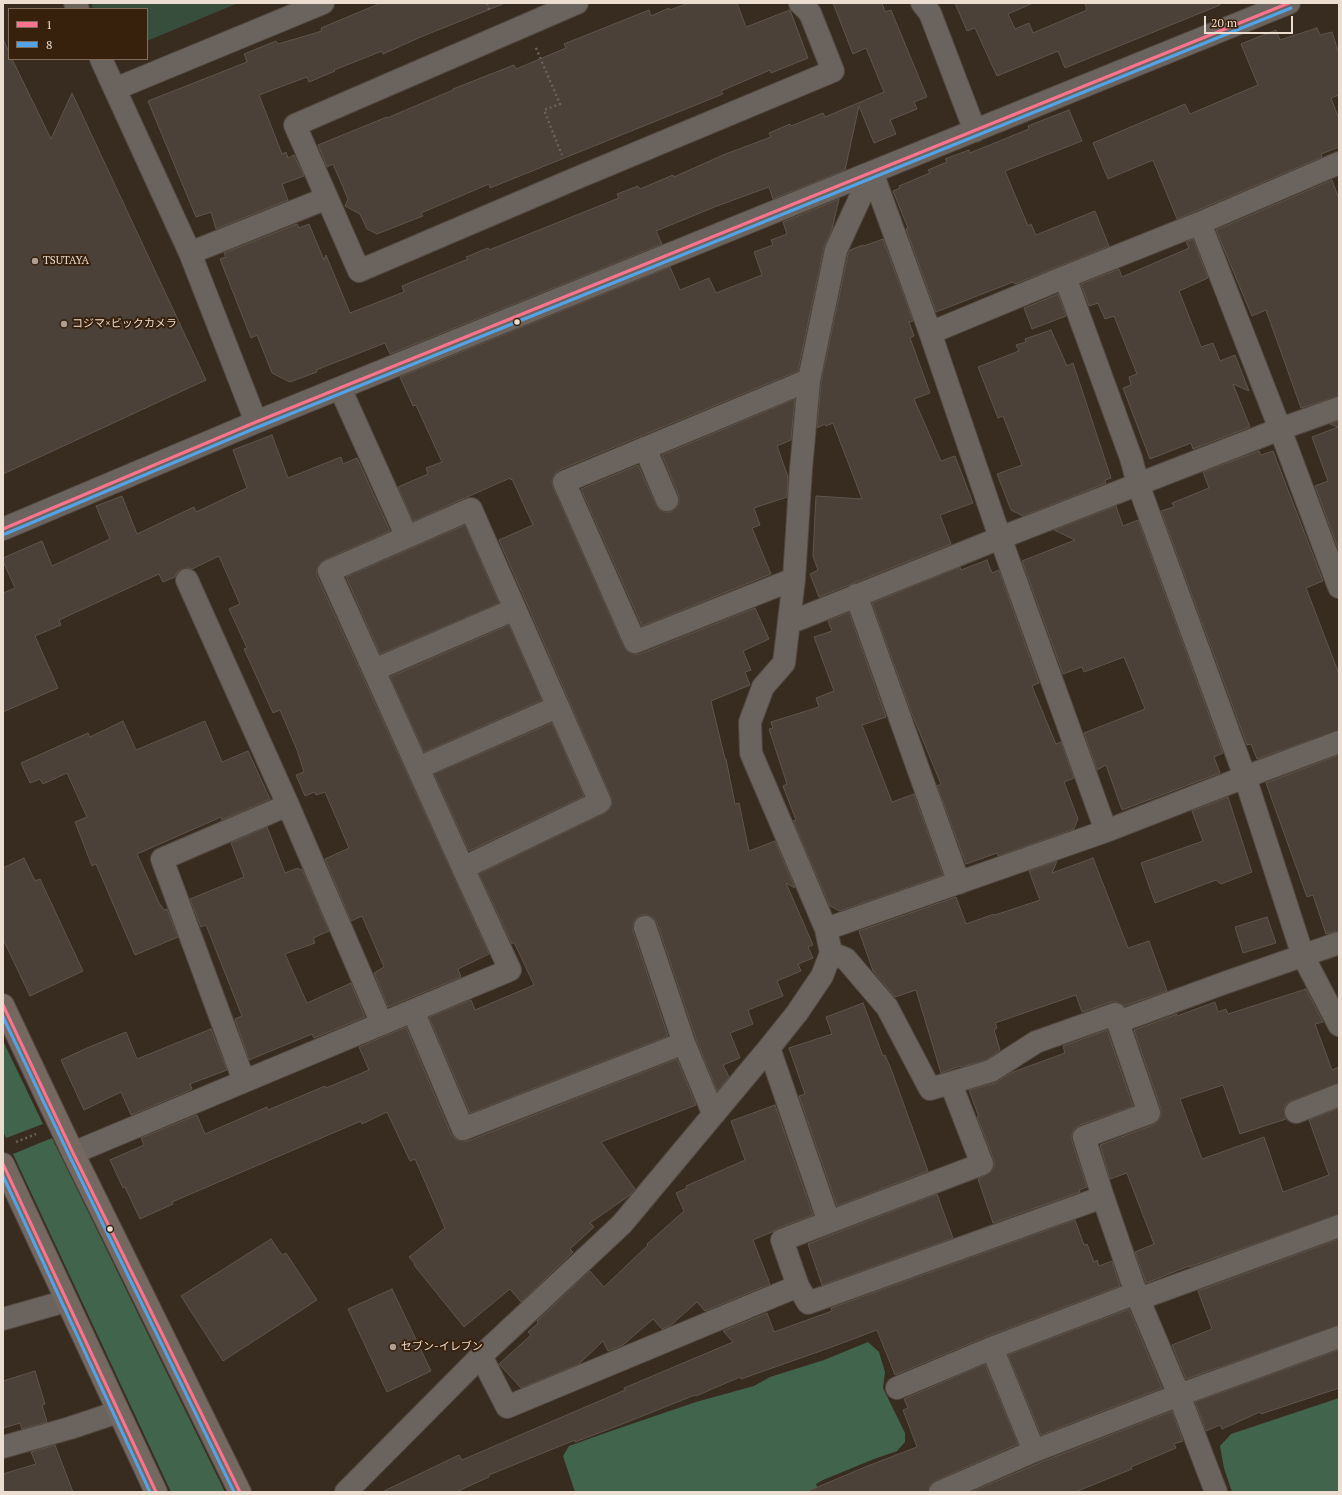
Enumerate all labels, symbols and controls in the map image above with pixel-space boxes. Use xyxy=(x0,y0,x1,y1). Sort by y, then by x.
legend xyxy=(8,8,148,60)
scale bar xyxy=(1206,8,1295,34)
text: 20 m xyxy=(1211,15,1237,30)
text: 1 xyxy=(46,17,52,32)
text: 8 xyxy=(46,37,52,52)
place label: TSUTAYA xyxy=(43,254,89,268)
marker: TSUTAYA xyxy=(30,256,40,266)
place label: コジマ×ビックカメラ xyxy=(72,317,177,331)
unlabelled marker xyxy=(512,317,522,327)
marker: コジマ×ビックカメラ xyxy=(59,319,69,329)
unlabelled marker xyxy=(105,1224,115,1234)
place label: セブン-イレブン xyxy=(401,1340,483,1354)
marker: セブン-イレブン xyxy=(388,1342,398,1352)

